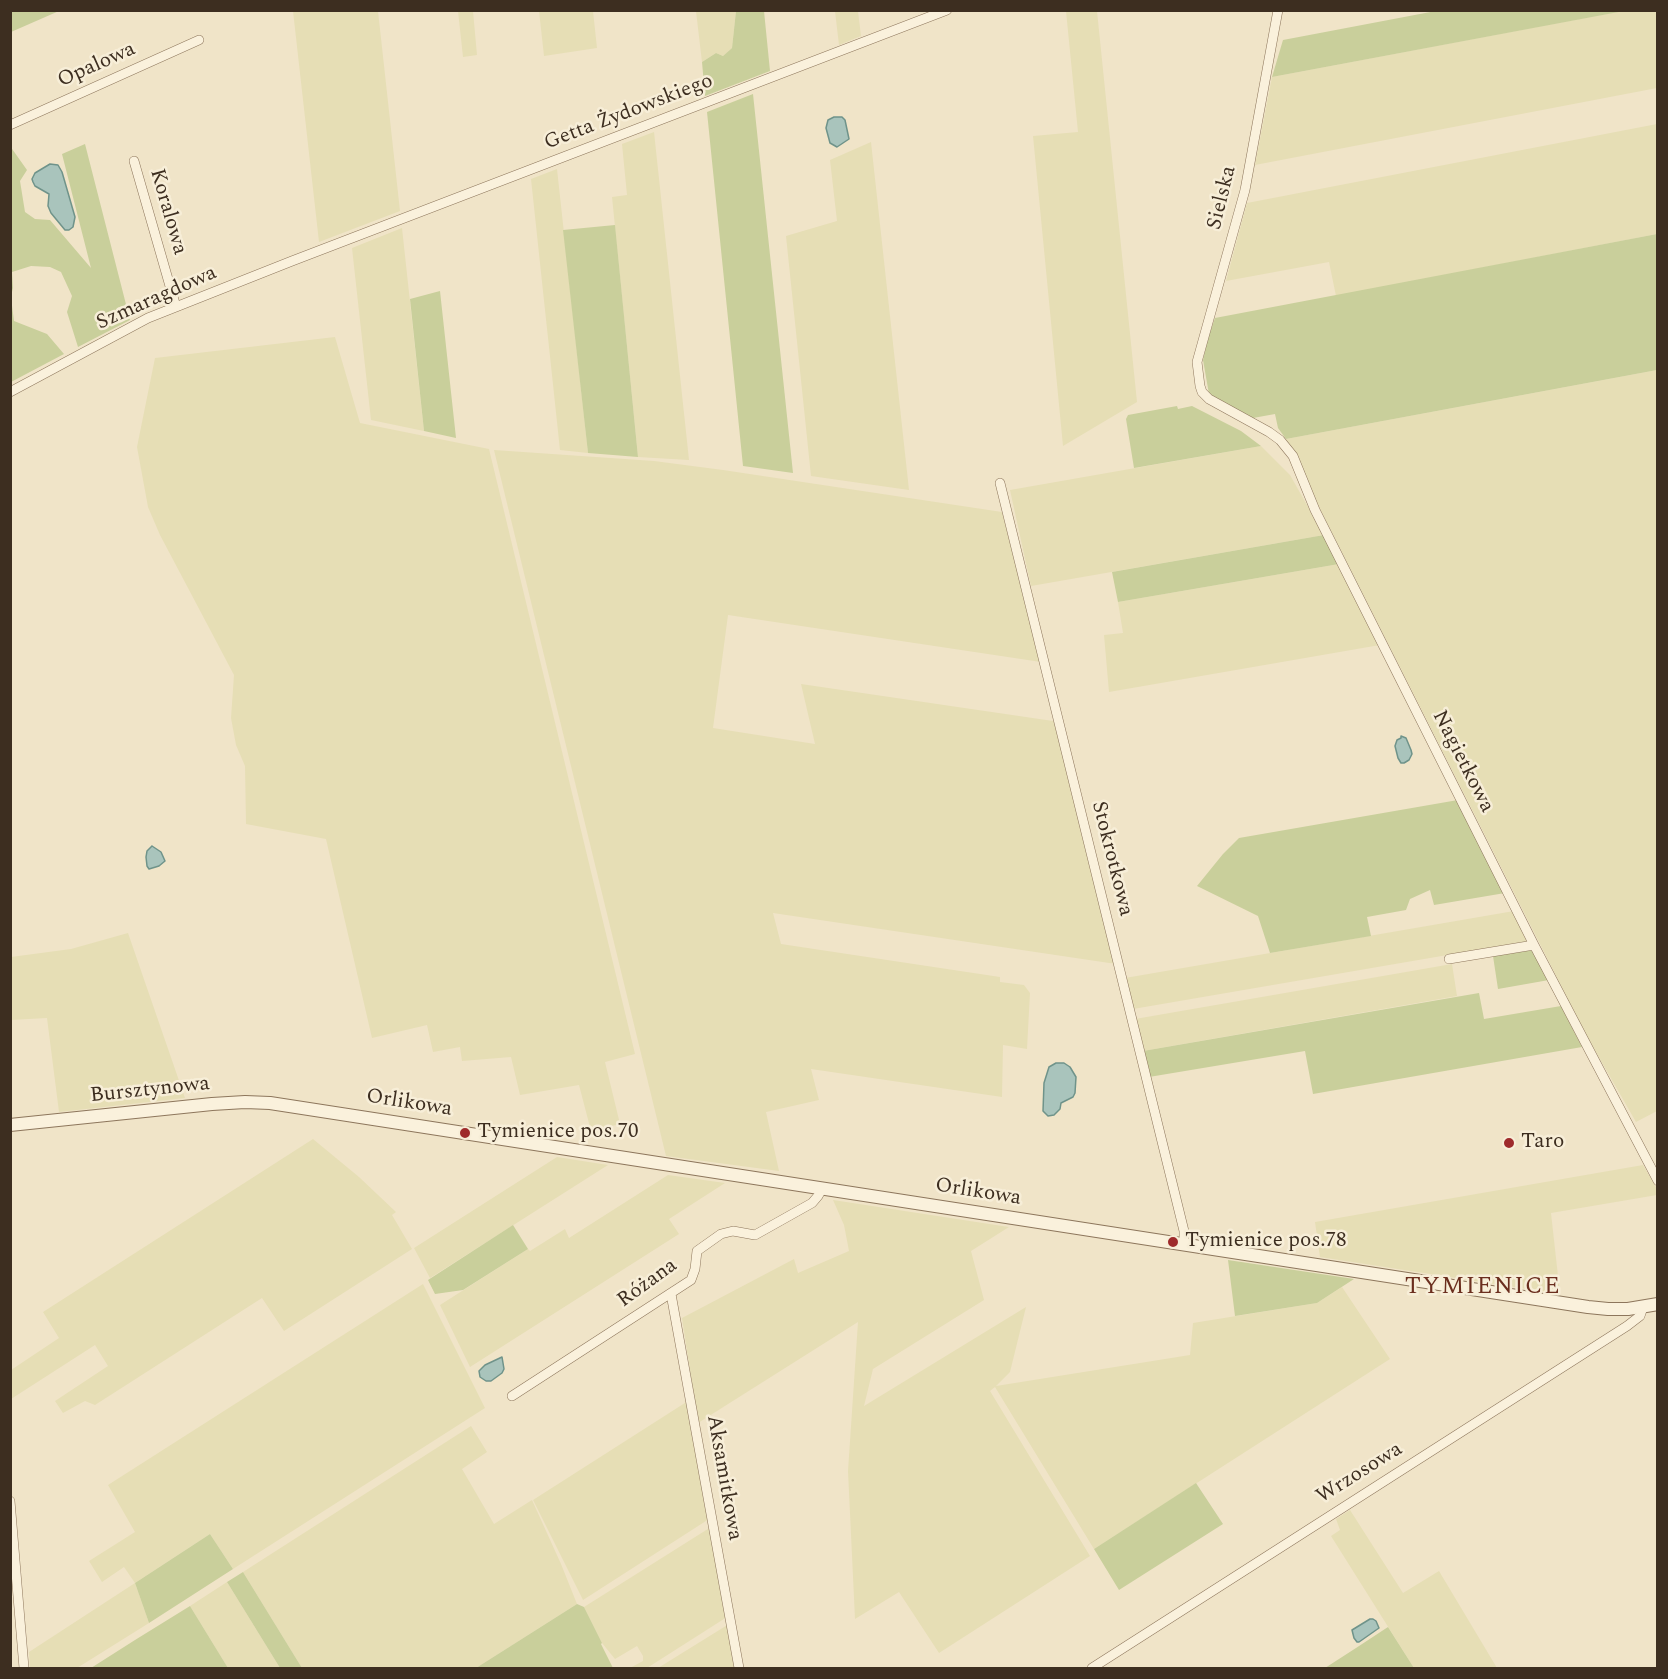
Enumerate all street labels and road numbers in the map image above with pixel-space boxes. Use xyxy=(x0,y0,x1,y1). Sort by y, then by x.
street label: Opalowa xyxy=(54,38,140,94)
street label: Getta Żydowskiego xyxy=(541,69,717,157)
street label: Sielska xyxy=(1203,164,1243,232)
street label: Koralowa xyxy=(143,166,191,258)
street label: Szmaragdowa xyxy=(93,261,221,337)
street label: Nagietkowa xyxy=(1426,707,1498,817)
street label: Stokrotkowa xyxy=(1085,799,1137,919)
street label: Bursztynowa xyxy=(89,1072,211,1110)
street label: Orlikowa xyxy=(364,1085,454,1123)
street label: Orlikowa xyxy=(933,1174,1023,1212)
street label: Różana xyxy=(613,1254,683,1314)
street label: Aksamitkowa xyxy=(700,1413,746,1543)
street label: Wrzosowa xyxy=(1312,1438,1408,1510)

